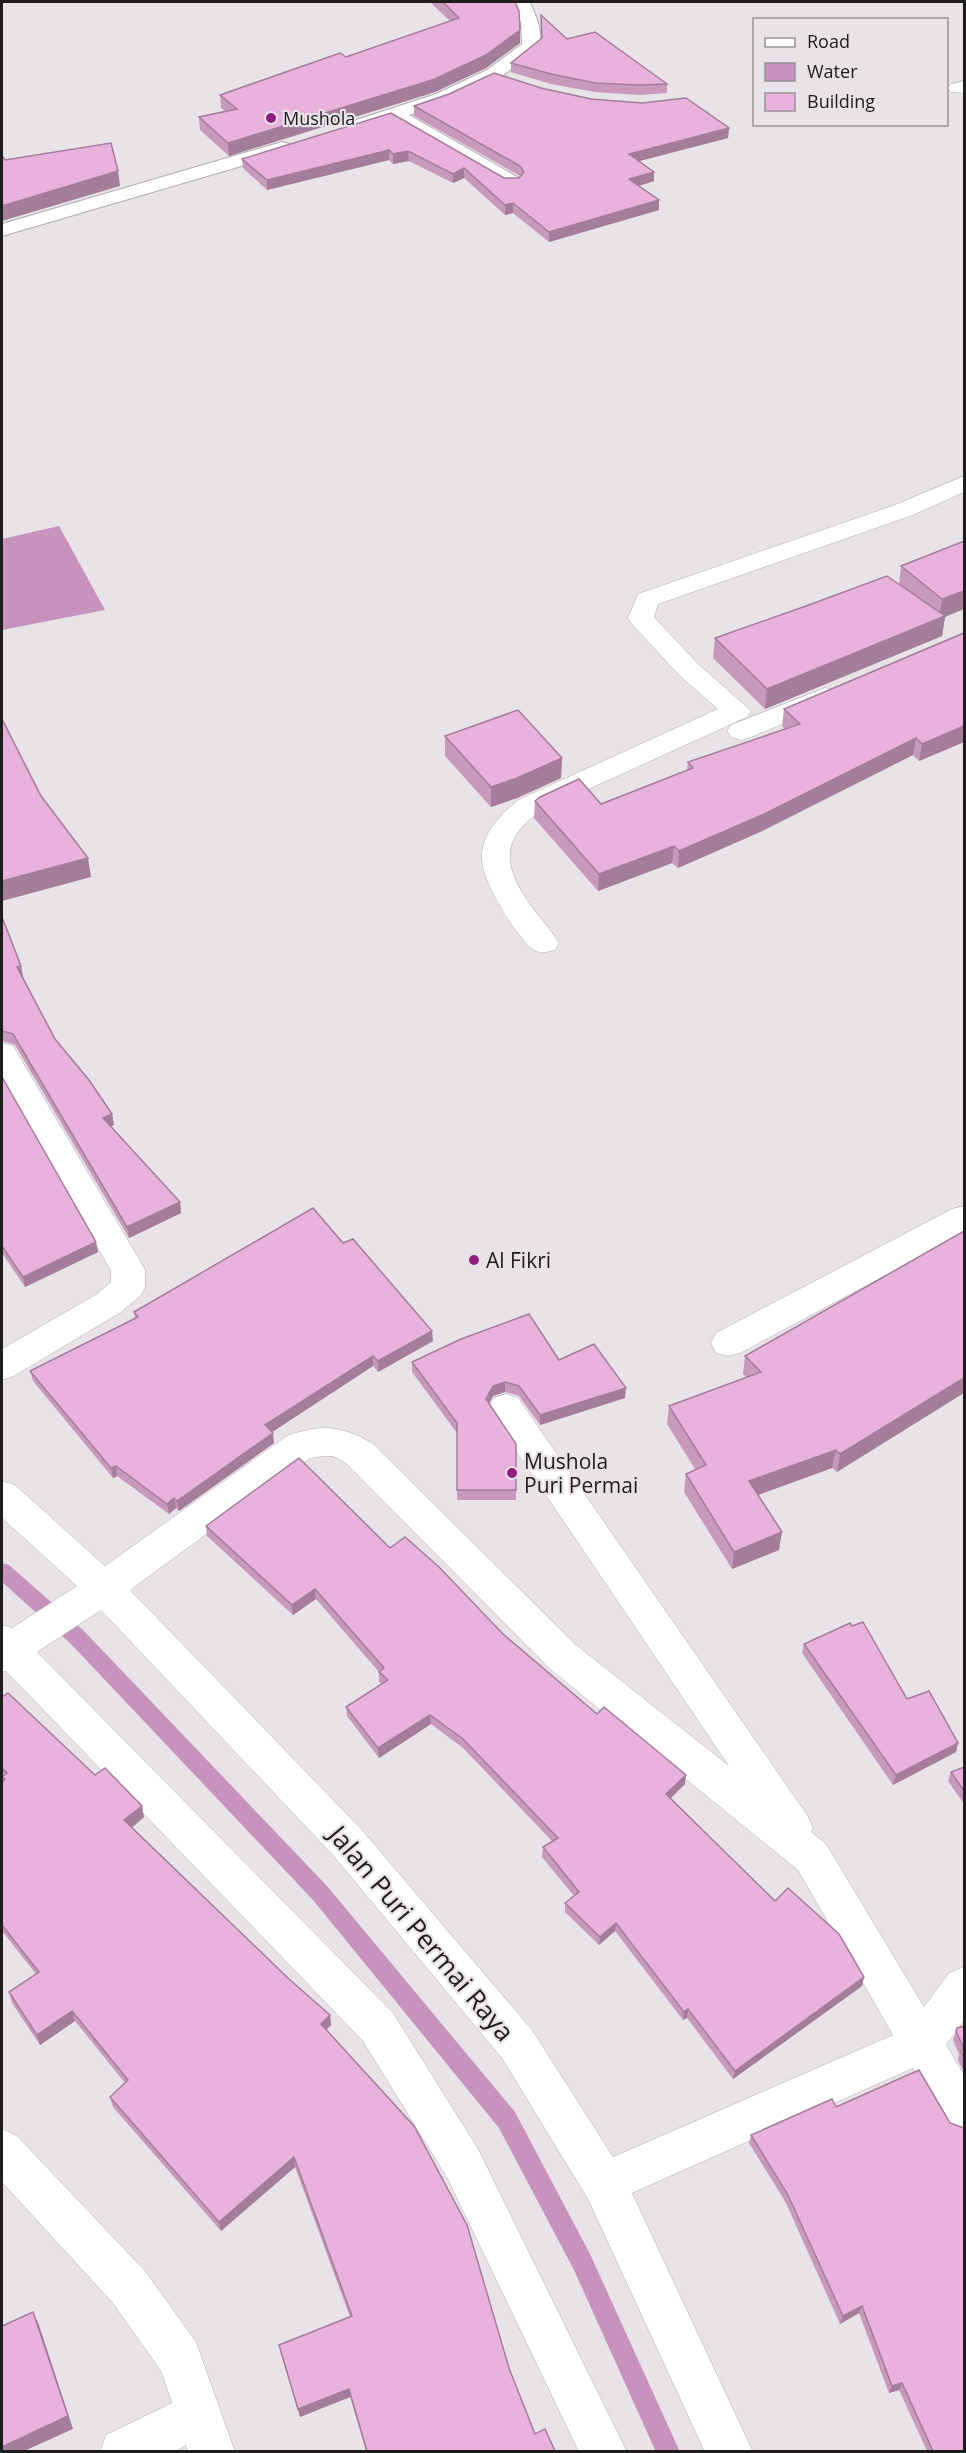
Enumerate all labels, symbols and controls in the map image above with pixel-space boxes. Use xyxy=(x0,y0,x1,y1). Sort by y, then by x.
legend xyxy=(753,18,948,126)
text: Road xyxy=(807,29,850,53)
text: Water xyxy=(807,59,858,83)
text: Building xyxy=(807,89,875,113)
place label: Mushola xyxy=(283,106,355,130)
marker: Mushola xyxy=(264,111,278,125)
place label: Al Fikri xyxy=(486,1246,551,1274)
marker: Al Fikri xyxy=(467,1253,481,1267)
place label: Mushola Puri Permai xyxy=(524,1447,638,1499)
marker: Mushola Puri Permai xyxy=(505,1466,519,1480)
street label: Jalan Puri Permai Raya xyxy=(319,1815,523,2049)

